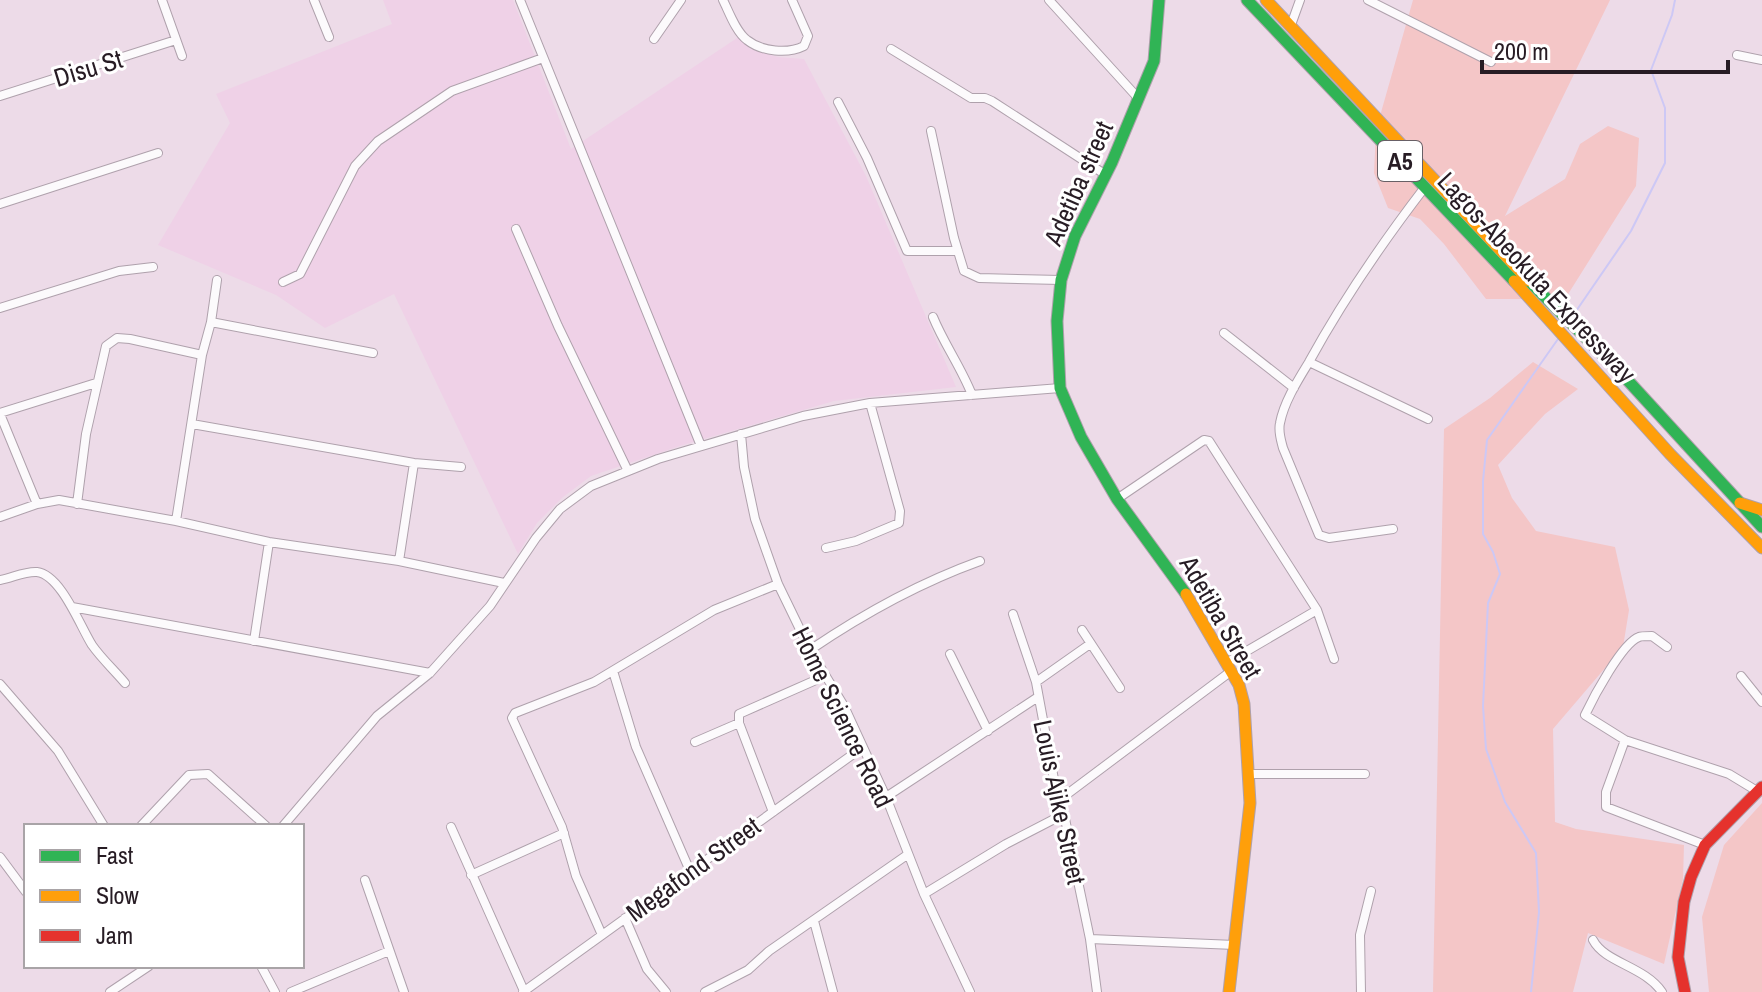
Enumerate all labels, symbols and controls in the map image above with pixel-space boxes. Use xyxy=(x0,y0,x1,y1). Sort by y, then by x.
scale bar xyxy=(1482,24,1728,74)
text: 200 m xyxy=(1494,35,1549,67)
street label: Disu St xyxy=(49,41,127,95)
street label: Adetiba street xyxy=(1035,115,1121,252)
road number: A5 xyxy=(1378,141,1422,181)
street label: Lagos-Abeokuta Expressway xyxy=(1430,164,1644,390)
street label: Adetiba Street xyxy=(1171,548,1270,685)
street label: Home Science Road xyxy=(784,621,902,813)
street label: Louis Ajike Street xyxy=(1026,717,1095,887)
street label: Megafond Street xyxy=(619,808,767,929)
legend xyxy=(24,824,304,968)
text: Fast xyxy=(96,839,134,871)
text: Slow xyxy=(96,879,139,911)
text: Jam xyxy=(96,919,133,951)

